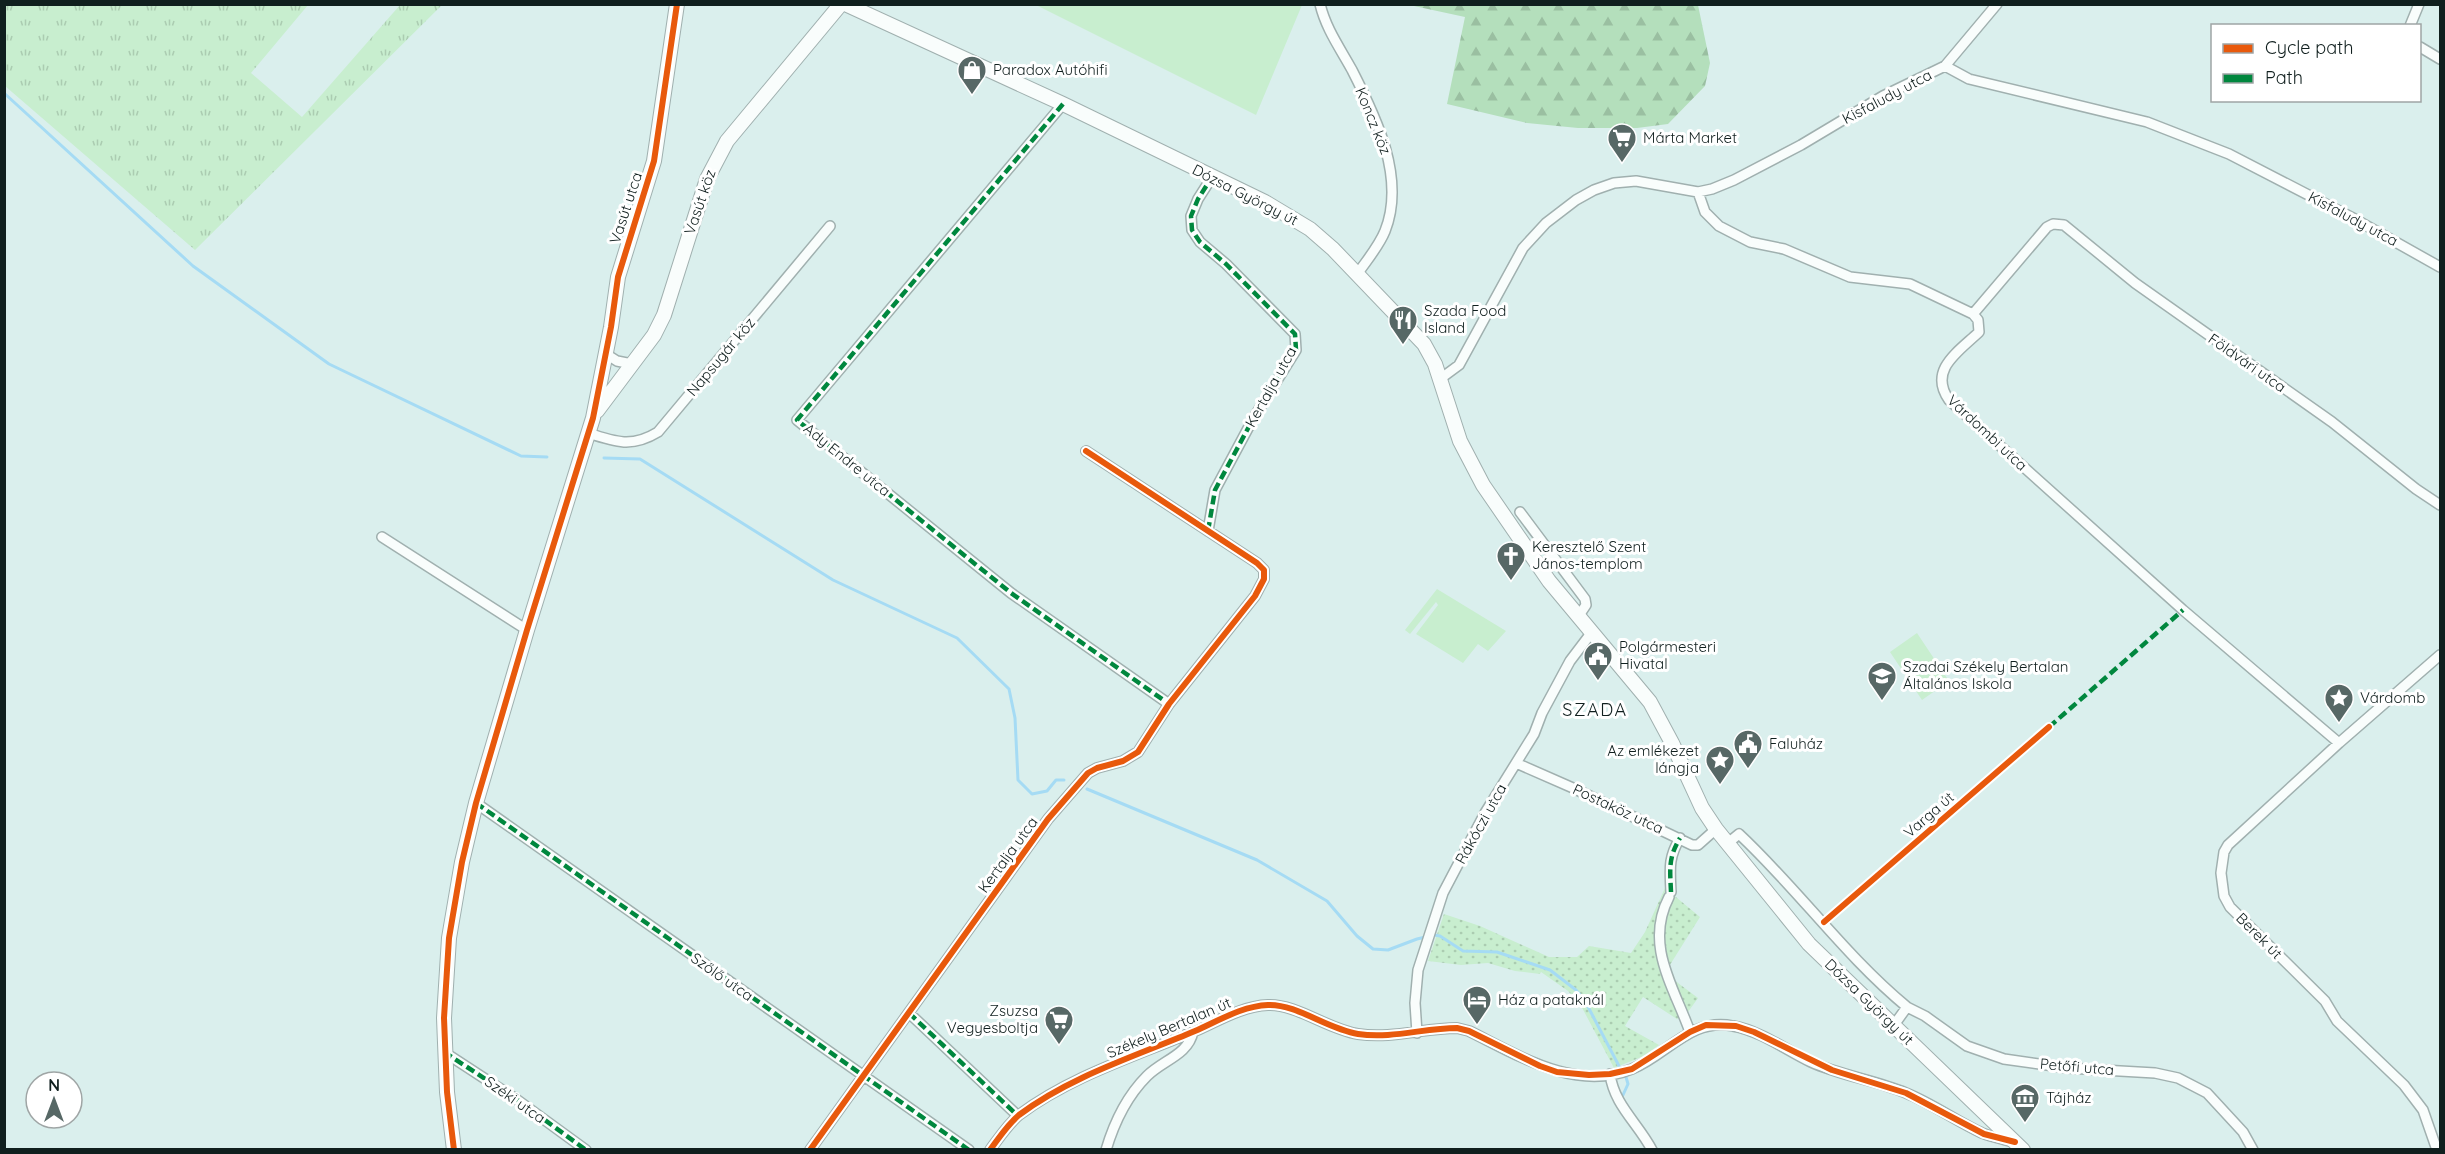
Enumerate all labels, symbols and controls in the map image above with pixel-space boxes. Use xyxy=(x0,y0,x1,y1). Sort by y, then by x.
legend xyxy=(2211,24,2421,102)
text: Cycle path xyxy=(2265,36,2353,59)
shop icon: Paradox Autóhifi xyxy=(956,54,988,96)
place label: Paradox Autóhifi xyxy=(993,60,1108,79)
street label: Kisfaludy utca xyxy=(1839,65,1935,128)
text: Path xyxy=(2265,66,2303,89)
street label: Koncz köz xyxy=(1351,84,1396,157)
supermarket icon: Márta Market xyxy=(1606,122,1638,164)
place label: Márta Market xyxy=(1643,128,1737,147)
street label: Dózsa György út xyxy=(1189,160,1301,229)
street label: Vasút köz xyxy=(680,167,720,237)
street label: Vasút utca xyxy=(605,170,646,246)
street label: Kisfaludy utca xyxy=(2305,187,2401,250)
place label: Szada Food Island xyxy=(1424,301,1506,337)
restaurant icon: Szada Food Island xyxy=(1387,304,1419,346)
street label: Napsugár köz xyxy=(682,313,759,400)
street label: Földvári utca xyxy=(2205,329,2290,396)
street label: Kertalja utca xyxy=(1241,343,1300,430)
street label: Várdombi utca xyxy=(1943,391,2031,475)
street label: Ady Endre utca xyxy=(800,419,895,500)
place label: Keresztelő Szent János-templom xyxy=(1532,537,1646,573)
church icon: Keresztelő Szent János-templom xyxy=(1495,540,1527,582)
place label: Polgármesteri Hivatal xyxy=(1619,637,1716,673)
public building icon: Polgármesteri Hivatal xyxy=(1582,640,1614,682)
place label: Szadai Székely Bertalan Általános Iskola xyxy=(1903,657,2069,693)
school or university icon: Szadai Székely Bertalan Általános Iskola xyxy=(1866,660,1898,702)
place icon: Várdomb xyxy=(2323,682,2355,724)
place label: Várdomb xyxy=(2360,688,2425,707)
district label: SZADA xyxy=(1562,698,1628,721)
public building icon: Faluház xyxy=(1732,728,1764,770)
place label: Faluház xyxy=(1769,734,1823,753)
place label: Az emlékezet lángja xyxy=(1607,741,1699,777)
place icon: Az emlékezet lángja xyxy=(1704,744,1736,786)
street label: Postaköz utca xyxy=(1570,779,1666,838)
street label: Rákóczi utca xyxy=(1451,780,1510,867)
street label: Varga út xyxy=(1900,788,1958,842)
street label: Kertalja utca xyxy=(974,813,1041,896)
street label: Berek út xyxy=(2232,908,2287,963)
street label: Szőlő utca xyxy=(687,948,757,1005)
street label: Dózsa György út xyxy=(1821,954,1918,1049)
hotel icon: Ház a pataknál xyxy=(1461,984,1493,1026)
place label: Ház a pataknál xyxy=(1498,990,1604,1009)
street label: Székely Bertalan út xyxy=(1104,993,1234,1062)
place label: Zsuzsa Vegyesboltja xyxy=(947,1001,1038,1037)
supermarket icon: Zsuzsa Vegyesboltja xyxy=(1043,1004,1075,1046)
street label: Petőfi utca xyxy=(2039,1054,2115,1079)
north arrow xyxy=(24,1070,84,1130)
street label: Széki utca xyxy=(481,1072,549,1127)
text: N xyxy=(48,1075,60,1095)
museum icon: Tájház xyxy=(2009,1082,2041,1124)
place label: Tájház xyxy=(2046,1088,2092,1107)

